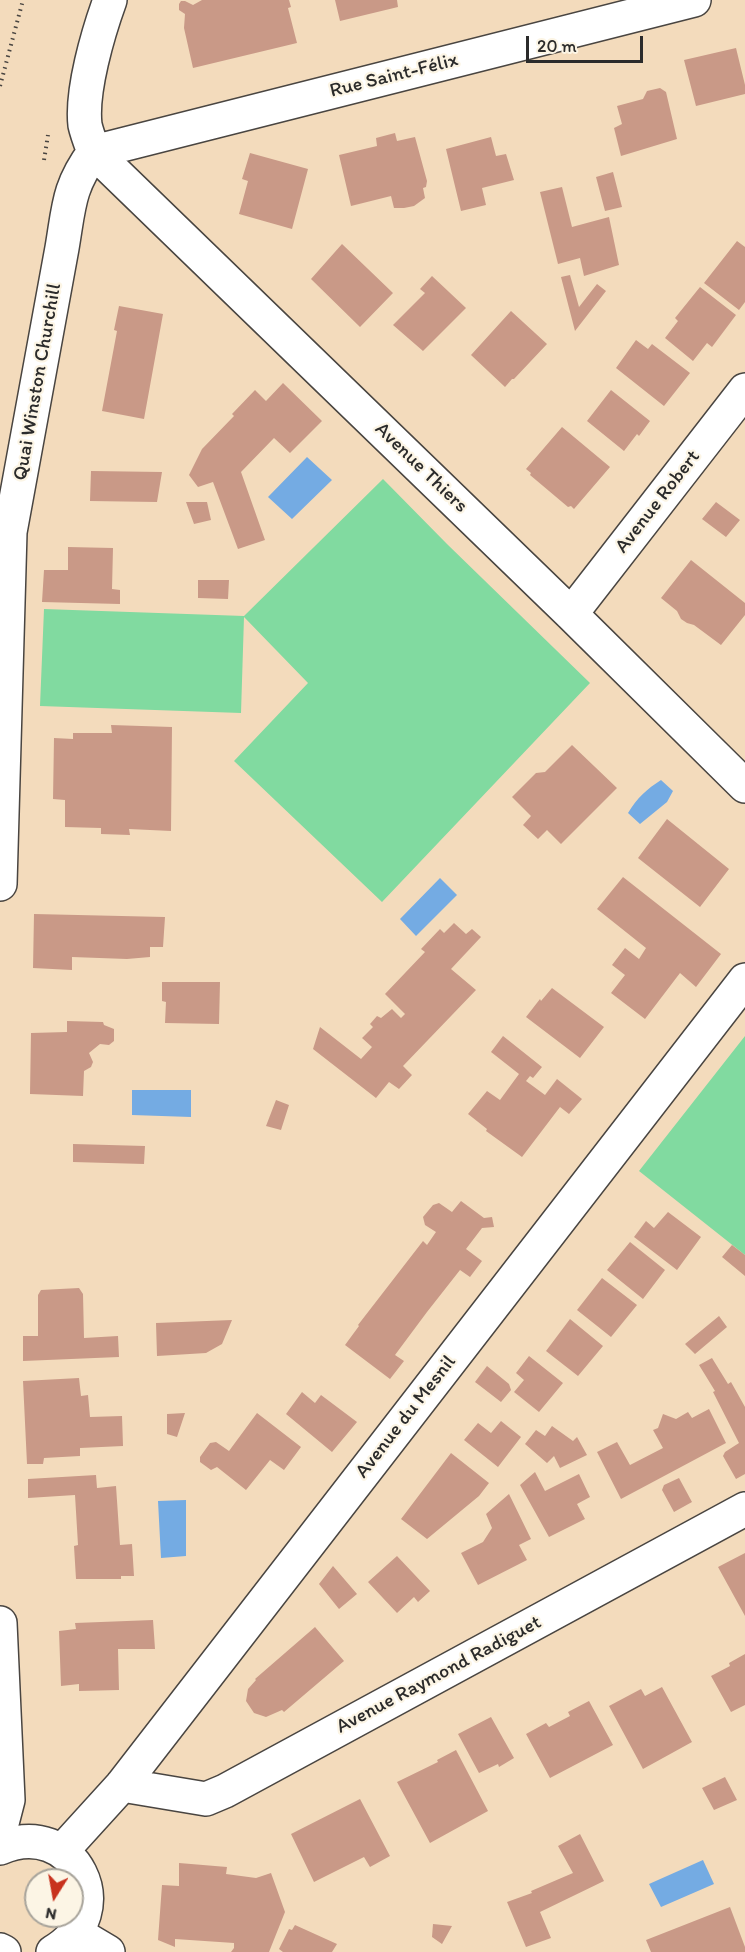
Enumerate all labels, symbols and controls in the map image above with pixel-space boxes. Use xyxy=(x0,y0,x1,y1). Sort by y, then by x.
scale bar xyxy=(529,24,646,62)
text: 20 m xyxy=(537,35,577,57)
street label: Rue Saint-Félix xyxy=(327,48,461,104)
street label: Quai Winston Churchill xyxy=(9,282,67,482)
street label: Avenue Thiers xyxy=(369,418,473,518)
street label: Avenue Robert xyxy=(610,446,706,558)
street label: Avenue du Mesnil xyxy=(351,1351,461,1483)
street label: Avenue Raymond Radiguet xyxy=(332,1611,546,1739)
north arrow xyxy=(24,1868,84,1928)
text: N xyxy=(44,1904,58,1925)

